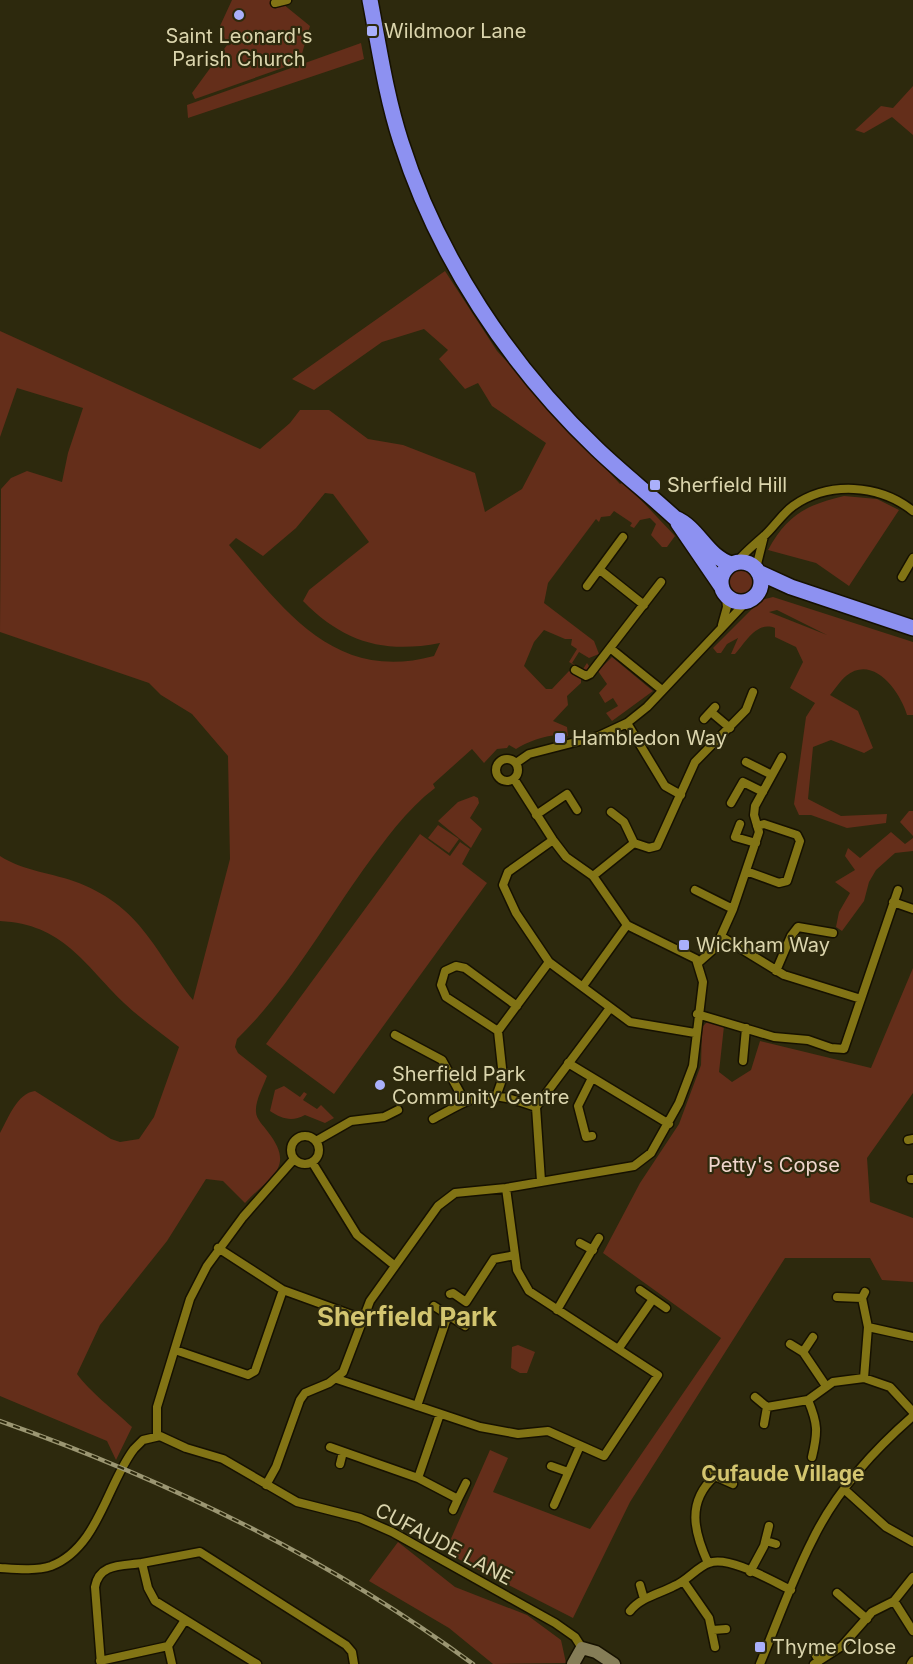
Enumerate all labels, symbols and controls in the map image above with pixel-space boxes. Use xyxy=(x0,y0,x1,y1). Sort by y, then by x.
marker: Saint Leonard's Parish Church xyxy=(232,8,246,22)
place label: Wildmoor Lane xyxy=(384,19,526,43)
place label: Saint Leonard's Parish Church xyxy=(166,24,312,71)
marker: Wildmoor Lane xyxy=(365,24,379,38)
place label: Sherfield Hill xyxy=(667,473,787,497)
marker: Sherfield Hill xyxy=(648,478,662,492)
place label: Hambledon Way xyxy=(572,726,727,750)
marker: Hambledon Way xyxy=(553,731,567,745)
place label: Wickham Way xyxy=(696,933,830,957)
marker: Wickham Way xyxy=(677,938,691,952)
place label: Sherfield Park Community Centre xyxy=(392,1062,569,1109)
marker: Sherfield Park Community Centre xyxy=(373,1078,387,1092)
park label: Petty's Copse xyxy=(708,1153,840,1177)
district label: Sherfield Park xyxy=(317,1301,497,1332)
district label: Cufaude Village xyxy=(701,1461,865,1486)
street label: CUFAUDE LANE xyxy=(371,1498,517,1590)
place label: Thyme Close xyxy=(772,1635,896,1659)
marker: Thyme Close xyxy=(753,1640,767,1654)

